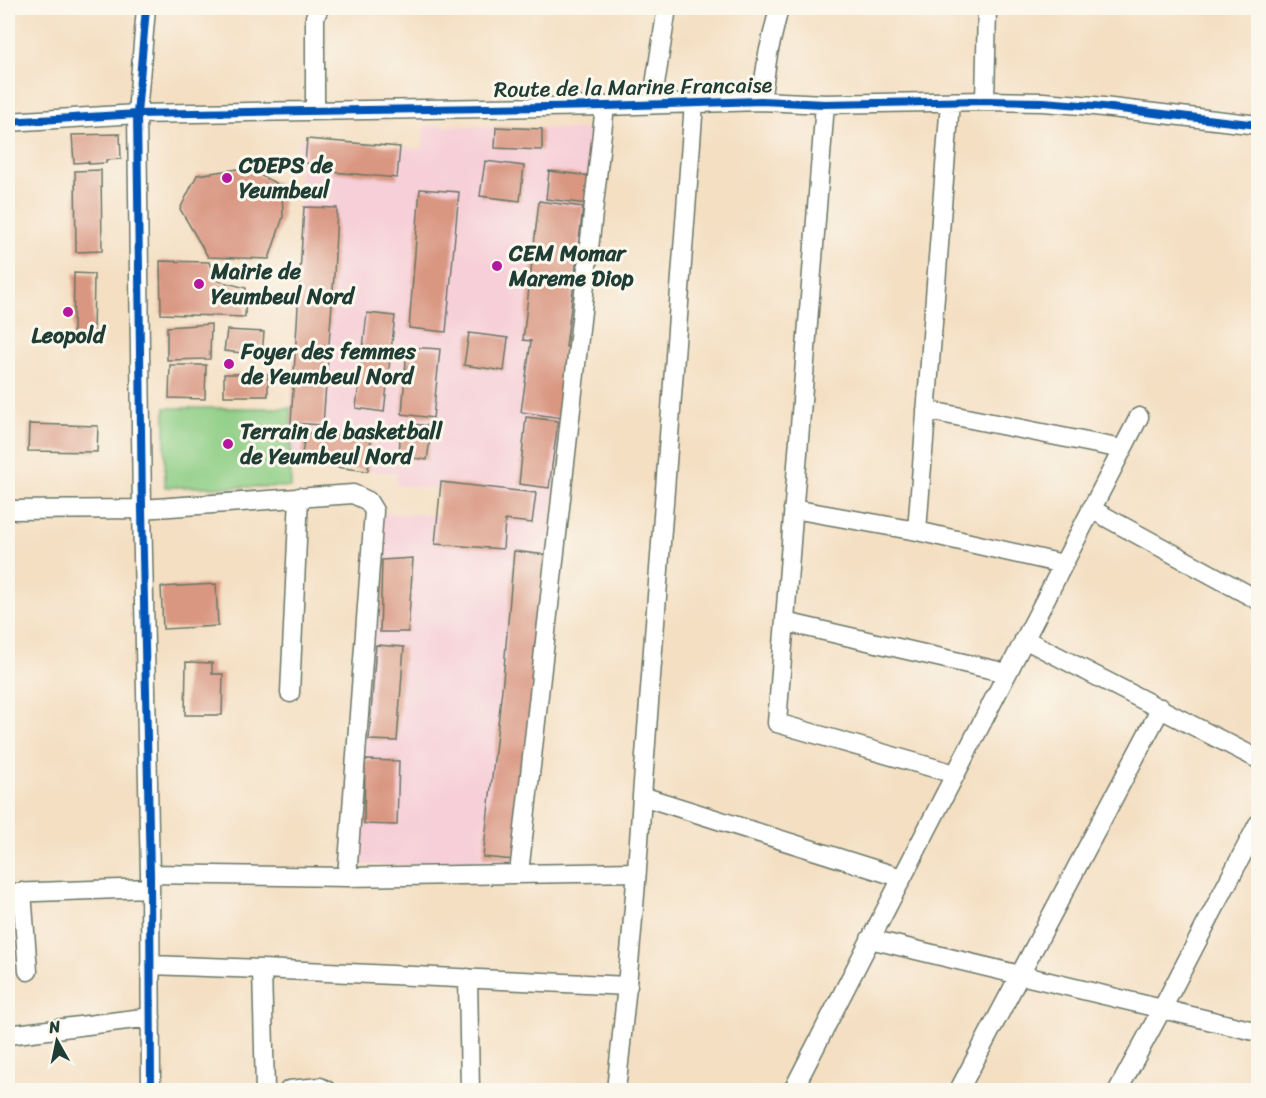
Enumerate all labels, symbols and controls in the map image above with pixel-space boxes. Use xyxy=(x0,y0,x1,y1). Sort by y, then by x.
street label: Route de la Marine Francaise xyxy=(493,65,773,109)
place label: CDEPS de Yeumbeul xyxy=(238,146,334,210)
marker: CDEPS de Yeumbeul xyxy=(220,171,234,185)
place label: CEM Momar Mareme Diop xyxy=(508,234,634,298)
place label: Mairie de Yeumbeul Nord xyxy=(210,252,356,316)
marker: CEM Momar Mareme Diop xyxy=(490,259,504,273)
marker: Mairie de Yeumbeul Nord xyxy=(192,277,206,291)
marker: Leopold xyxy=(61,305,75,319)
place label: Leopold xyxy=(31,316,107,355)
place label: Foyer des femmes de Yeumbeul Nord xyxy=(240,332,417,396)
marker: Foyer des femmes de Yeumbeul Nord xyxy=(222,357,236,371)
place label: Terrain de basketball de Yeumbeul Nord xyxy=(240,412,444,476)
marker: Terrain de basketball de Yeumbeul Nord xyxy=(221,437,235,451)
north arrow xyxy=(27,1011,87,1071)
text: N xyxy=(46,1011,63,1042)

